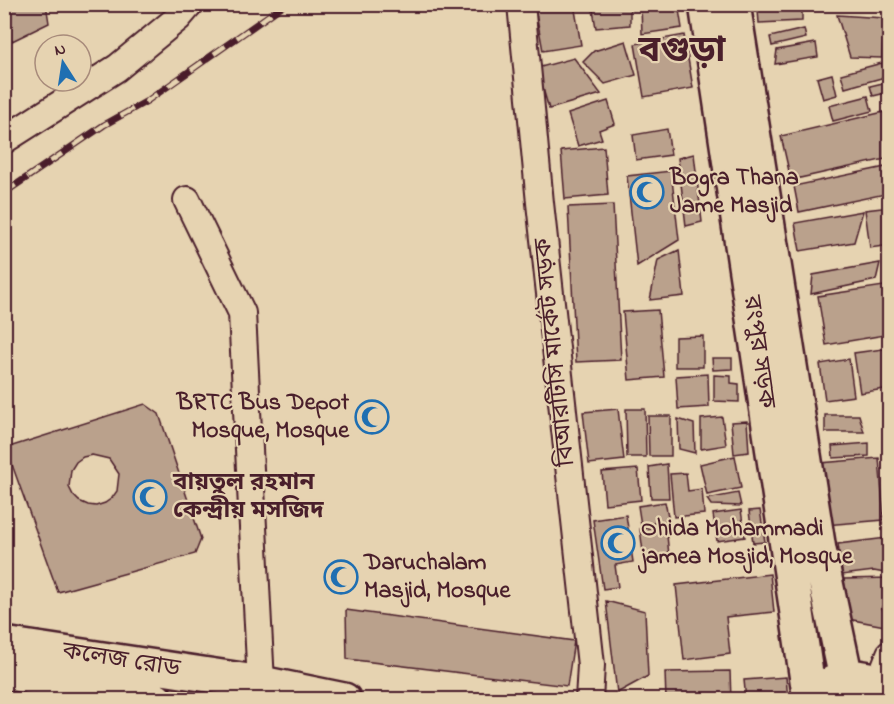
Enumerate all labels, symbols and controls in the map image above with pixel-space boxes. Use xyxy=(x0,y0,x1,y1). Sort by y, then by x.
district label: বগুড়া xyxy=(637,26,726,79)
north arrow xyxy=(33,33,93,93)
text: N xyxy=(53,37,68,63)
place label: Bogra Thana Jame Masjid xyxy=(669,161,799,224)
mosque icon: Bogra Thana Jame Masjid xyxy=(629,174,665,210)
street label: বিআরটিসি মার্কেট সড়ক xyxy=(527,236,585,469)
street label: রংপুর সড়ক xyxy=(733,292,783,411)
place label: BRTC Bus Depot Mosque, Mosque xyxy=(176,386,350,449)
mosque icon: BRTC Bus Depot Mosque, Mosque xyxy=(354,399,390,435)
place label: বায়তুল রহমান কেন্দ্রীয় মসজিদ xyxy=(172,466,324,529)
mosque icon: বায়তুল রহমান কেন্দ্রীয় মসজিদ xyxy=(132,479,168,515)
place label: Ohida Mohammadi jamea Mosjid, Mosque xyxy=(637,512,854,575)
mosque icon: Ohida Mohammadi jamea Mosjid, Mosque xyxy=(600,525,636,561)
place label: Daruchalam Masjid, Mosque xyxy=(363,546,511,609)
mosque icon: Daruchalam Masjid, Mosque xyxy=(323,559,359,595)
street label: কলেজ রোড xyxy=(59,634,183,688)

